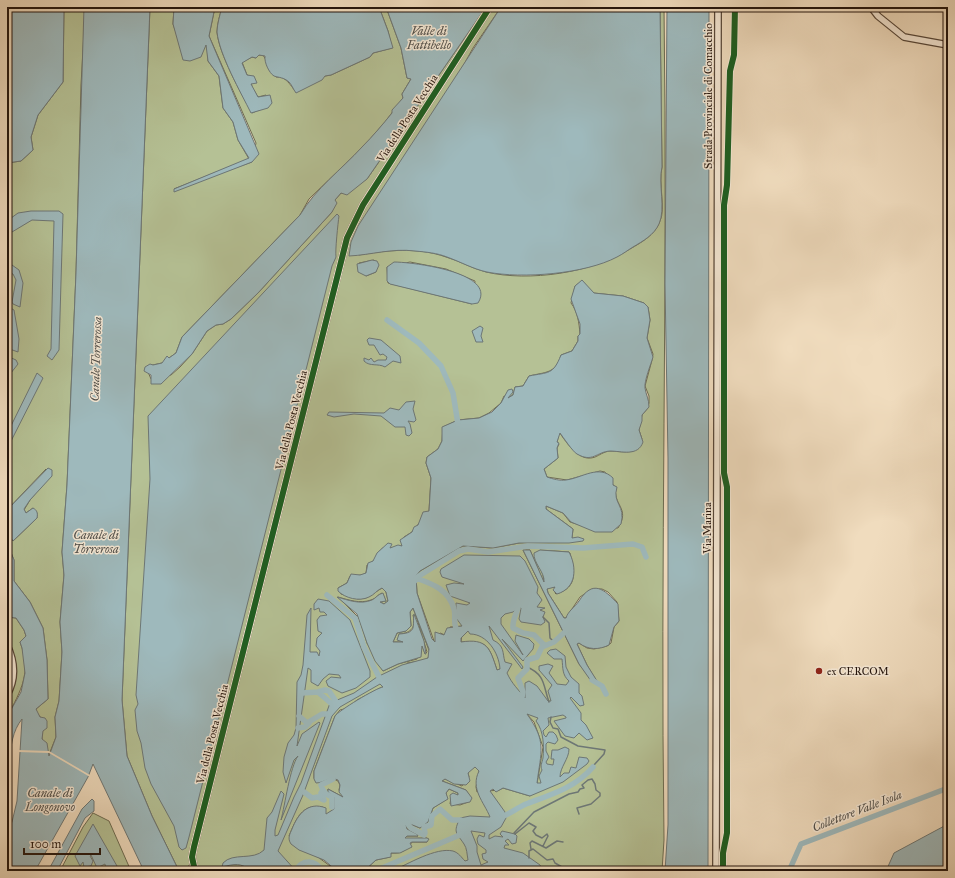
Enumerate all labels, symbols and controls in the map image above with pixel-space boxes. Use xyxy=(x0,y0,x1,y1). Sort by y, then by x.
street label: Strada Provinciale di Comacchio xyxy=(702,23,715,169)
water label: Valle di Fattibello xyxy=(406,24,452,52)
street label: Via della Posta Vecchia xyxy=(374,72,441,165)
water label: Canale Torrerossa xyxy=(88,316,104,402)
street label: Via della Posta Vecchia xyxy=(273,369,310,472)
street label: Via Marina xyxy=(701,502,714,555)
water label: Canale di Torrerosa xyxy=(73,528,119,556)
place label: ex CERCOM xyxy=(827,665,889,678)
marker: ex CERCOM xyxy=(814,666,824,676)
street label: Via della Posta Vecchia xyxy=(194,683,231,786)
water label: Canale di Longonovo xyxy=(24,786,76,814)
water label: Collettore Valle Isola xyxy=(810,787,904,835)
scale bar xyxy=(24,830,100,856)
text: 100 m xyxy=(30,837,61,851)

